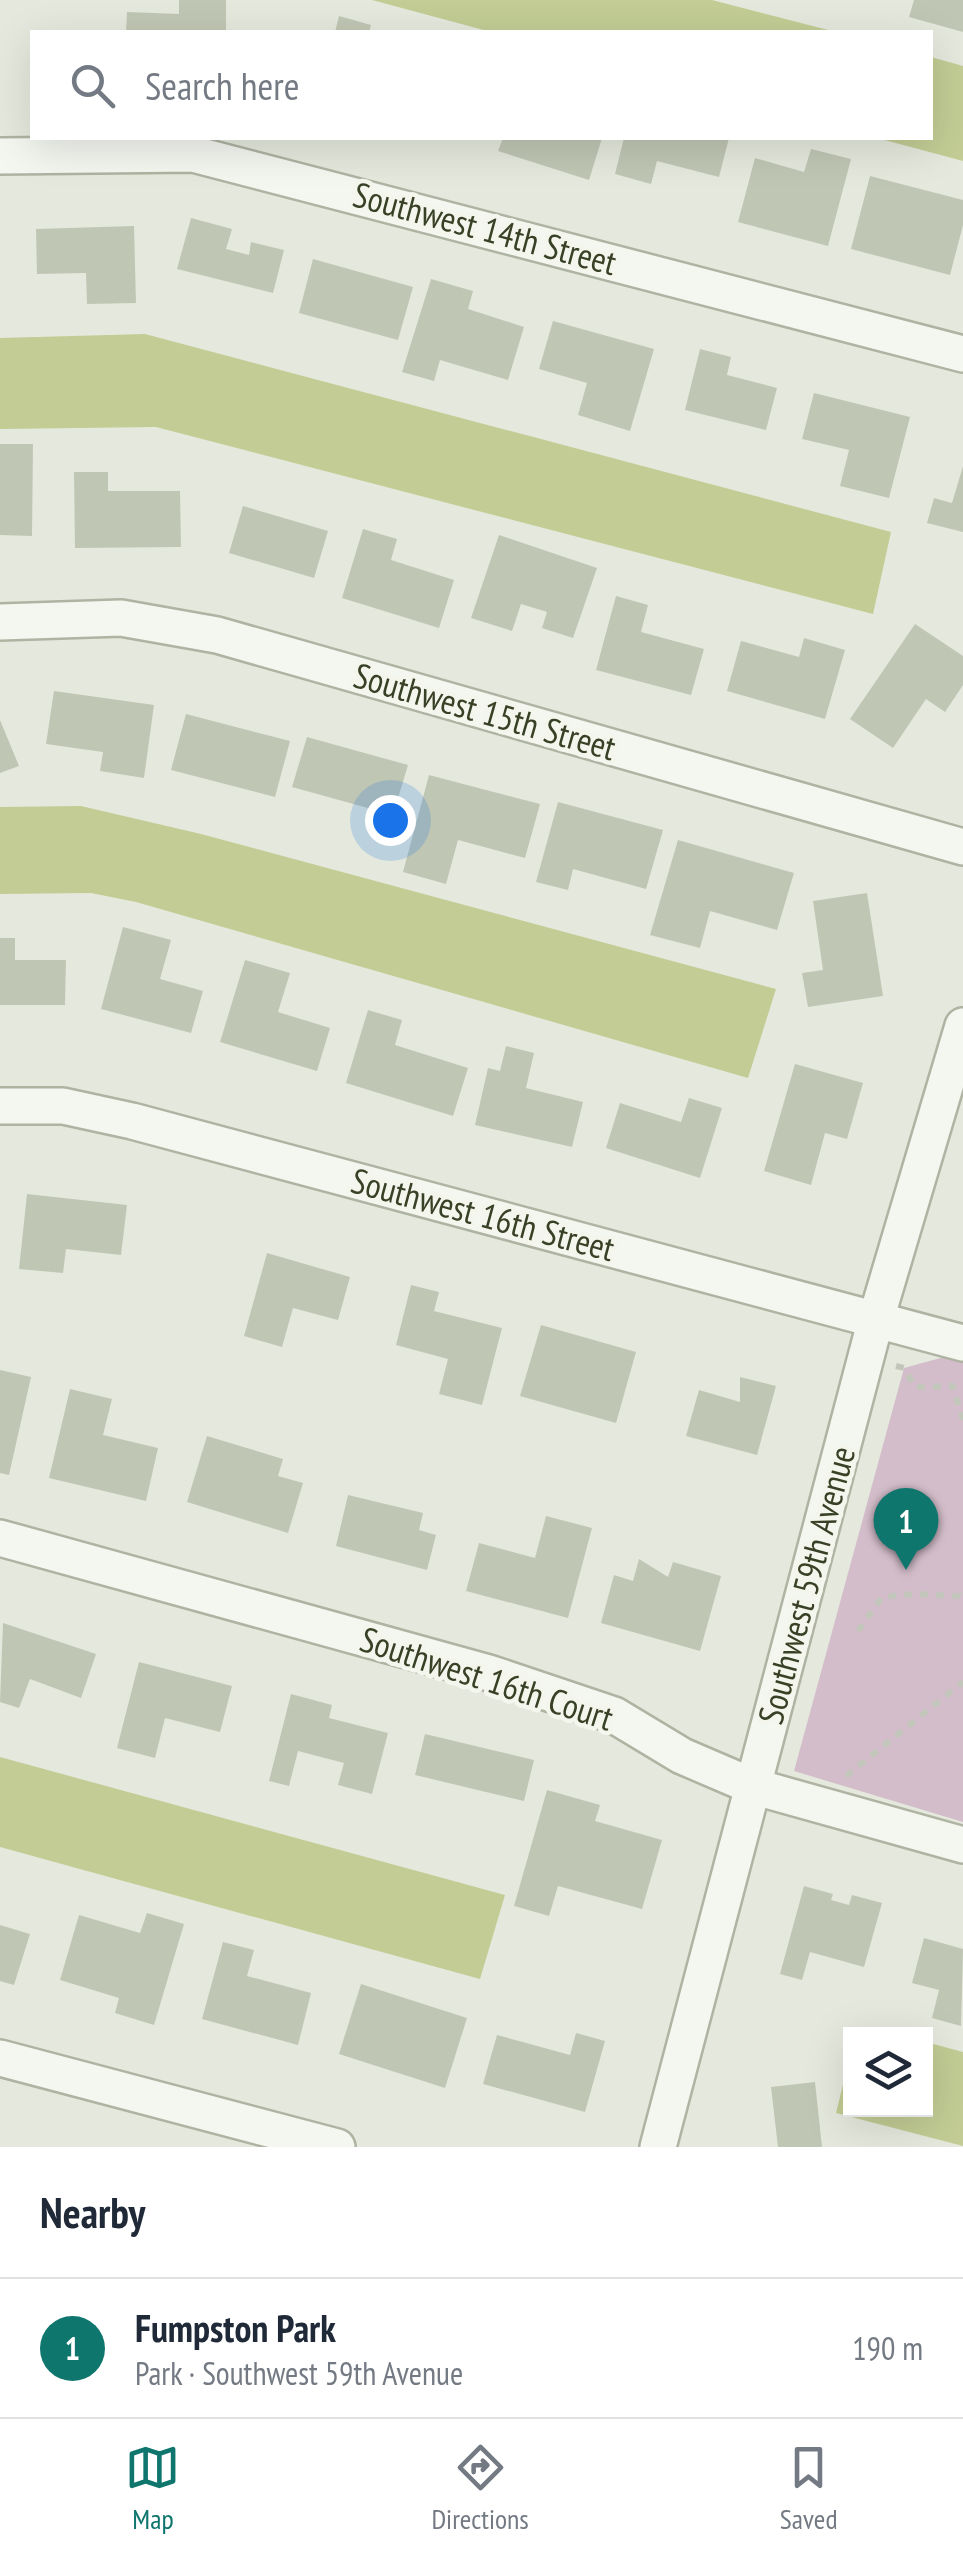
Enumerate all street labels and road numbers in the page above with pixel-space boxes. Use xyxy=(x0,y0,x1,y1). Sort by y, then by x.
street label: Southwest 14th Street xyxy=(348,171,622,285)
street label: Southwest 15th Street xyxy=(349,652,622,770)
street label: Southwest 16th Street xyxy=(346,1157,620,1271)
street label: Southwest 59th Avenue xyxy=(747,1441,865,1729)
street label: Southwest 16th Court xyxy=(355,1615,620,1741)

